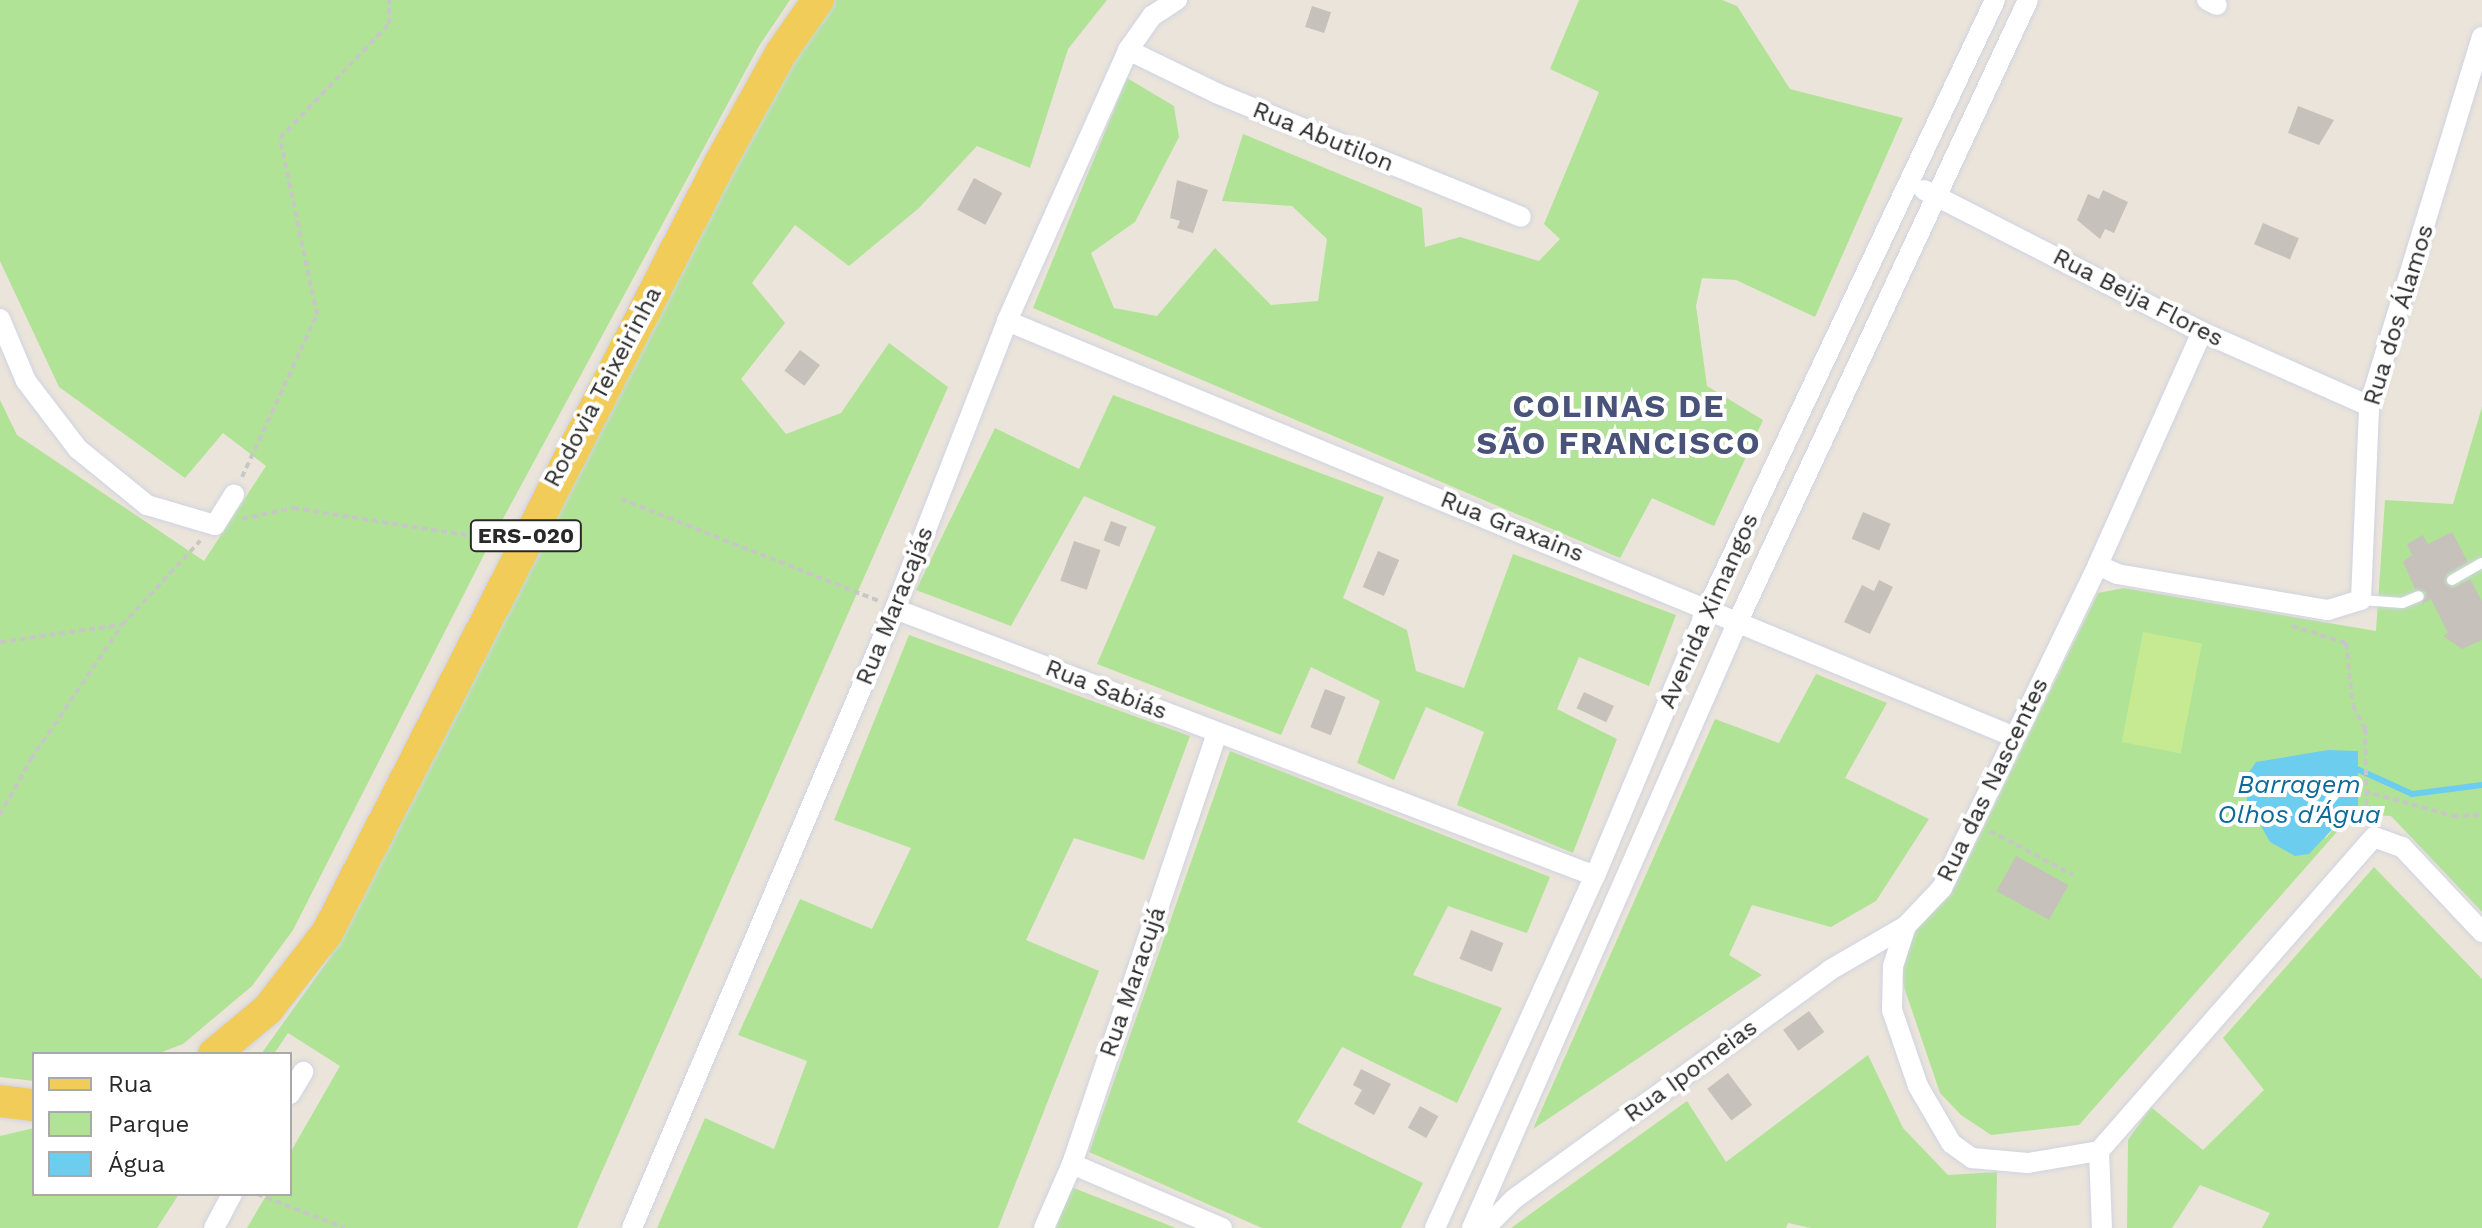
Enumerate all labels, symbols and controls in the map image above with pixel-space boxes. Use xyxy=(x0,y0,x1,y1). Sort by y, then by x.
street label: Rua Abutilon xyxy=(1248,95,1398,179)
street label: Rua dos Álamos xyxy=(2358,220,2440,410)
street label: Rua Beija Flores xyxy=(2047,242,2229,354)
street label: Rodovia Teixeirinha xyxy=(538,281,668,493)
district label: COLINAS DE SÃO FRANCISCO xyxy=(1476,388,1762,463)
street label: Rua Graxains xyxy=(1436,485,1588,569)
street label: Avenida Ximangos xyxy=(1653,509,1765,713)
road number: ERS-020 xyxy=(468,518,584,554)
street label: Rua Maracajás xyxy=(850,522,940,690)
street label: Rua Sabiás xyxy=(1041,654,1171,726)
street label: Rua das Nascentes xyxy=(1931,673,2055,887)
water label: Barragem Olhos d'Água xyxy=(2217,769,2381,830)
street label: Rua Maracujá xyxy=(1094,903,1172,1061)
street label: Rua Ipomeias xyxy=(1619,1013,1763,1129)
legend xyxy=(32,1052,292,1196)
text: Rua xyxy=(108,1070,152,1098)
text: Parque xyxy=(108,1110,189,1138)
text: Água xyxy=(108,1150,165,1178)

